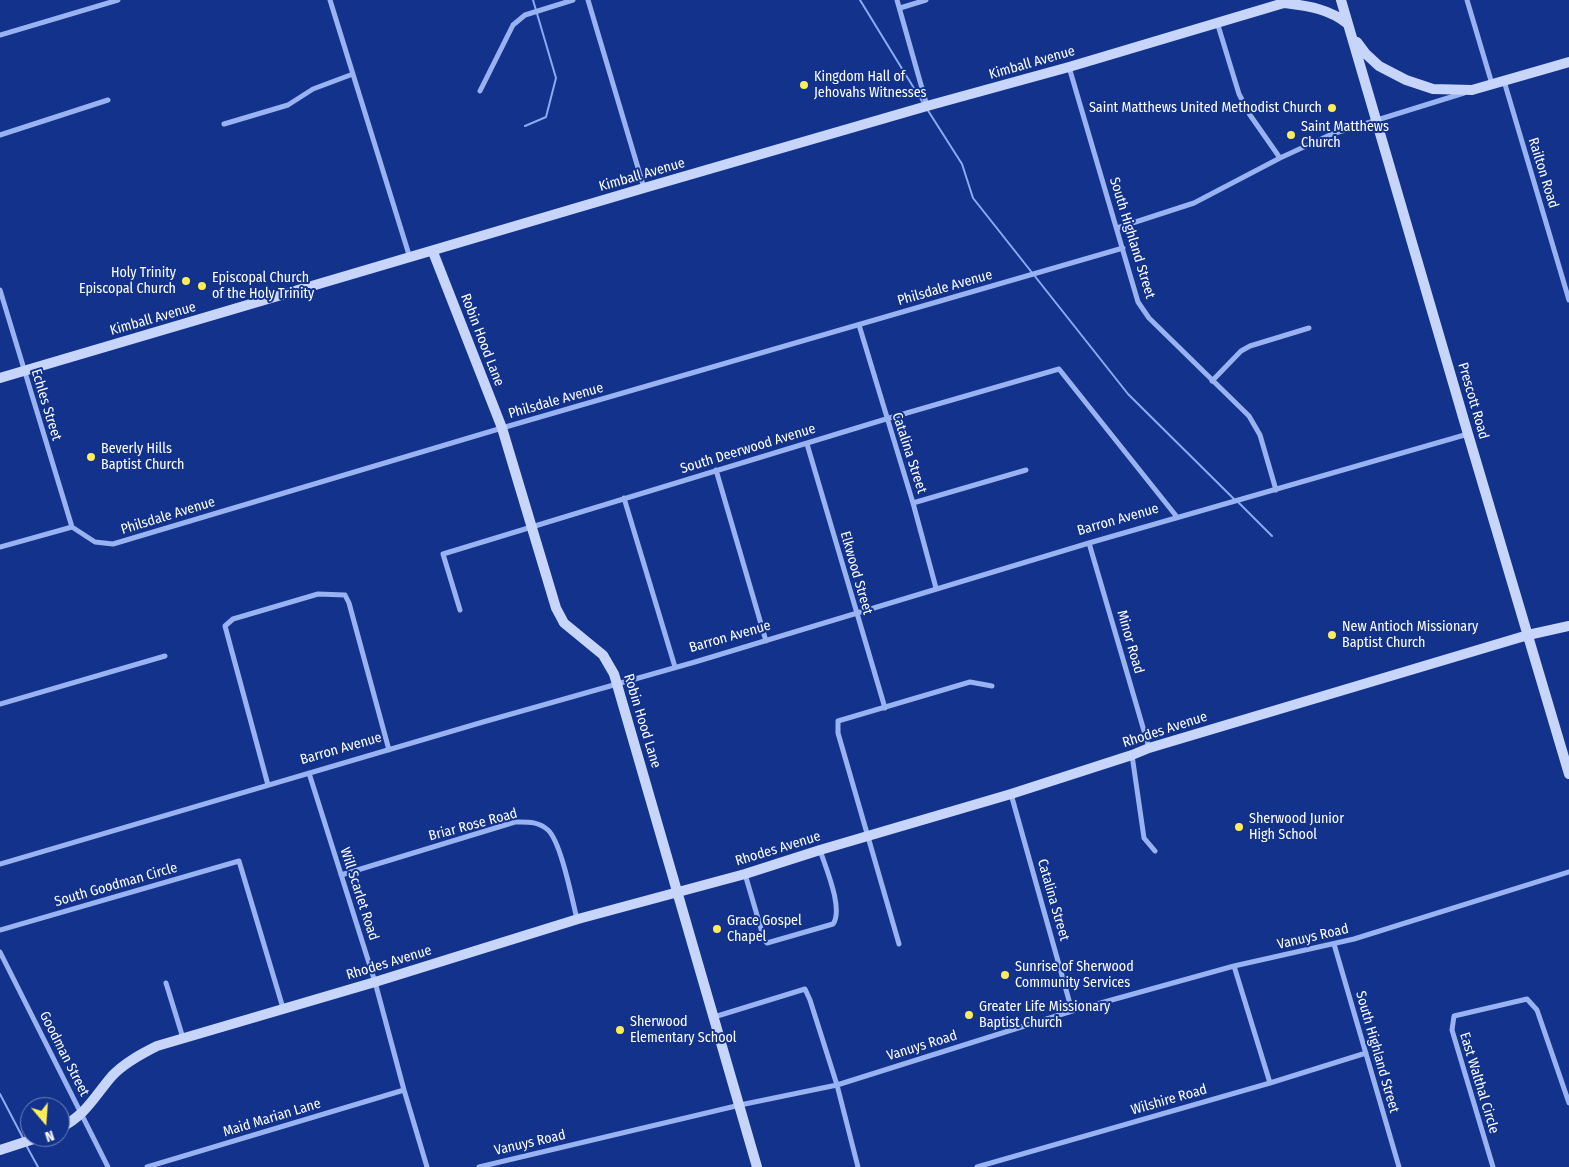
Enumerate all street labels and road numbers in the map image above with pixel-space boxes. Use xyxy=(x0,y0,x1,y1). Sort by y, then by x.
street label: Kimball Avenue xyxy=(987,43,1077,83)
street label: Railton Road xyxy=(1524,136,1562,210)
street label: Kimball Avenue xyxy=(597,155,687,195)
street label: South Highland Street xyxy=(1106,175,1158,301)
street label: Philsdale Avenue xyxy=(896,266,994,310)
street label: Robin Hood Lane xyxy=(457,291,507,389)
street label: Kimball Avenue xyxy=(108,299,198,339)
street label: Prescott Road xyxy=(1454,361,1492,441)
street label: Echles Street xyxy=(27,367,65,443)
street label: Philsdale Avenue xyxy=(507,379,605,423)
street label: Catalina Street xyxy=(888,410,930,496)
street label: South Deerwood Avenue xyxy=(678,420,818,478)
street label: Philsdale Avenue xyxy=(119,494,217,538)
street label: Barron Avenue xyxy=(1075,500,1161,540)
street label: Elkwood Street xyxy=(836,529,876,617)
street label: Minor Road xyxy=(1113,608,1147,676)
street label: Barron Avenue xyxy=(687,617,773,657)
street label: Robin Hood Lane xyxy=(620,672,664,770)
street label: Rhodes Avenue xyxy=(1120,708,1210,752)
street label: Barron Avenue xyxy=(298,729,384,769)
street label: Briar Rose Road xyxy=(427,805,519,845)
street label: Rhodes Avenue xyxy=(733,828,823,870)
street label: Will Scarlet Road xyxy=(336,845,382,943)
street label: Catalina Street xyxy=(1033,857,1073,943)
street label: South Goodman Circle xyxy=(53,859,179,911)
street label: Vanuys Road xyxy=(1276,921,1350,953)
street label: Rhodes Avenue xyxy=(344,942,434,984)
street label: South Highland Street xyxy=(1352,989,1402,1115)
street label: Goodman Street xyxy=(35,1009,93,1099)
street label: Vanuys Road xyxy=(885,1027,959,1065)
street label: East Walthal Circle xyxy=(1456,1030,1502,1136)
street label: Wilshire Road xyxy=(1129,1081,1209,1119)
street label: Maid Marian Lane xyxy=(221,1095,323,1141)
street label: Vanuys Road xyxy=(493,1127,567,1159)

